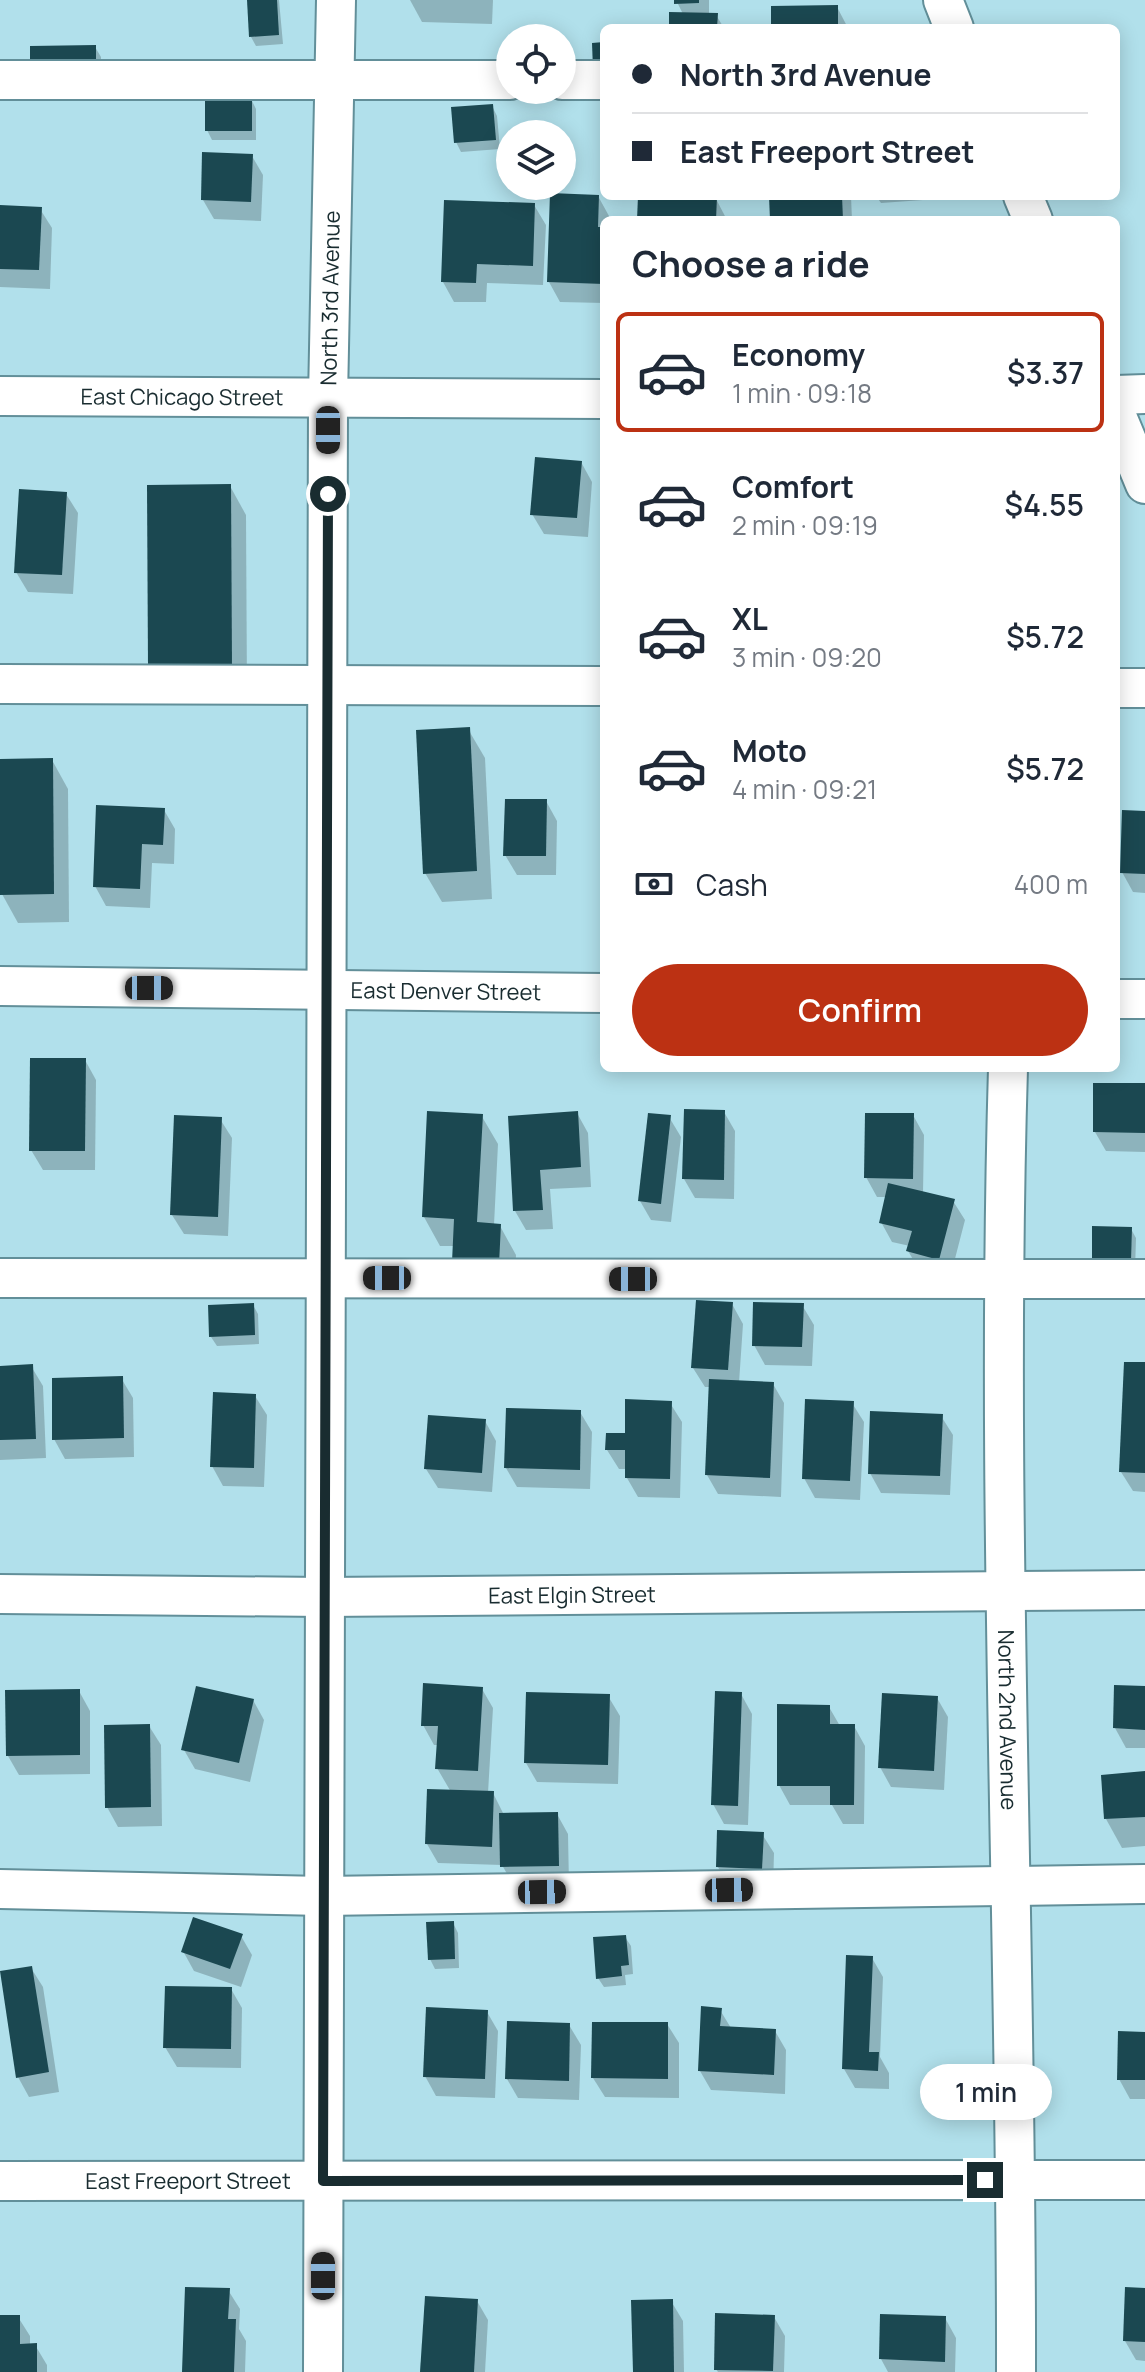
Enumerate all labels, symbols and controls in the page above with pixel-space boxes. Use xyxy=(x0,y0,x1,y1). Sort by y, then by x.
map controls xyxy=(496,24,576,200)
button: locate xyxy=(496,24,576,104)
text: North 3rd Avenue xyxy=(680,54,932,95)
button: layers xyxy=(496,120,576,200)
text: East Freeport Street xyxy=(680,131,975,172)
street label: North 3rd Avenue xyxy=(313,210,347,386)
text: Choose a ride xyxy=(632,239,870,288)
text: Economy xyxy=(732,334,865,375)
icon: car xyxy=(636,336,708,408)
text: $3.37 xyxy=(1007,352,1084,393)
text: 1 min · 09:18 xyxy=(732,375,872,411)
street label: East Chicago Street xyxy=(80,381,284,412)
car xyxy=(316,406,340,454)
text: Comfort xyxy=(732,466,854,507)
icon: car xyxy=(636,468,708,540)
route start xyxy=(310,476,346,512)
text: $4.55 xyxy=(1004,484,1084,525)
text: 2 min · 09:19 xyxy=(732,507,878,543)
text: XL xyxy=(732,598,768,639)
icon: car xyxy=(636,600,708,672)
text: $5.72 xyxy=(1006,616,1084,657)
text: 3 min · 09:20 xyxy=(732,639,882,675)
text: Moto xyxy=(732,730,807,771)
icon: car xyxy=(636,732,708,804)
text: $5.72 xyxy=(1006,748,1084,789)
text: 4 min · 09:21 xyxy=(732,771,877,807)
icon: cash xyxy=(632,862,676,906)
text: Cash xyxy=(696,864,768,905)
text: 400 m xyxy=(1014,866,1088,902)
button: Confirm xyxy=(632,964,1088,1056)
street label: East Denver Street xyxy=(351,975,542,1007)
car xyxy=(125,976,173,1000)
car xyxy=(363,1266,411,1290)
car xyxy=(609,1267,657,1291)
street label: East Elgin Street xyxy=(488,1579,656,1611)
street label: North 2nd Avenue xyxy=(991,1629,1024,1811)
car xyxy=(705,1878,753,1902)
car xyxy=(518,1880,566,1904)
callout: 1 min xyxy=(919,2064,1051,2120)
text: 1 min xyxy=(955,2074,1017,2110)
route end xyxy=(967,2162,1003,2198)
street label: East Freeport Street xyxy=(85,2166,291,2196)
car xyxy=(311,2252,335,2300)

